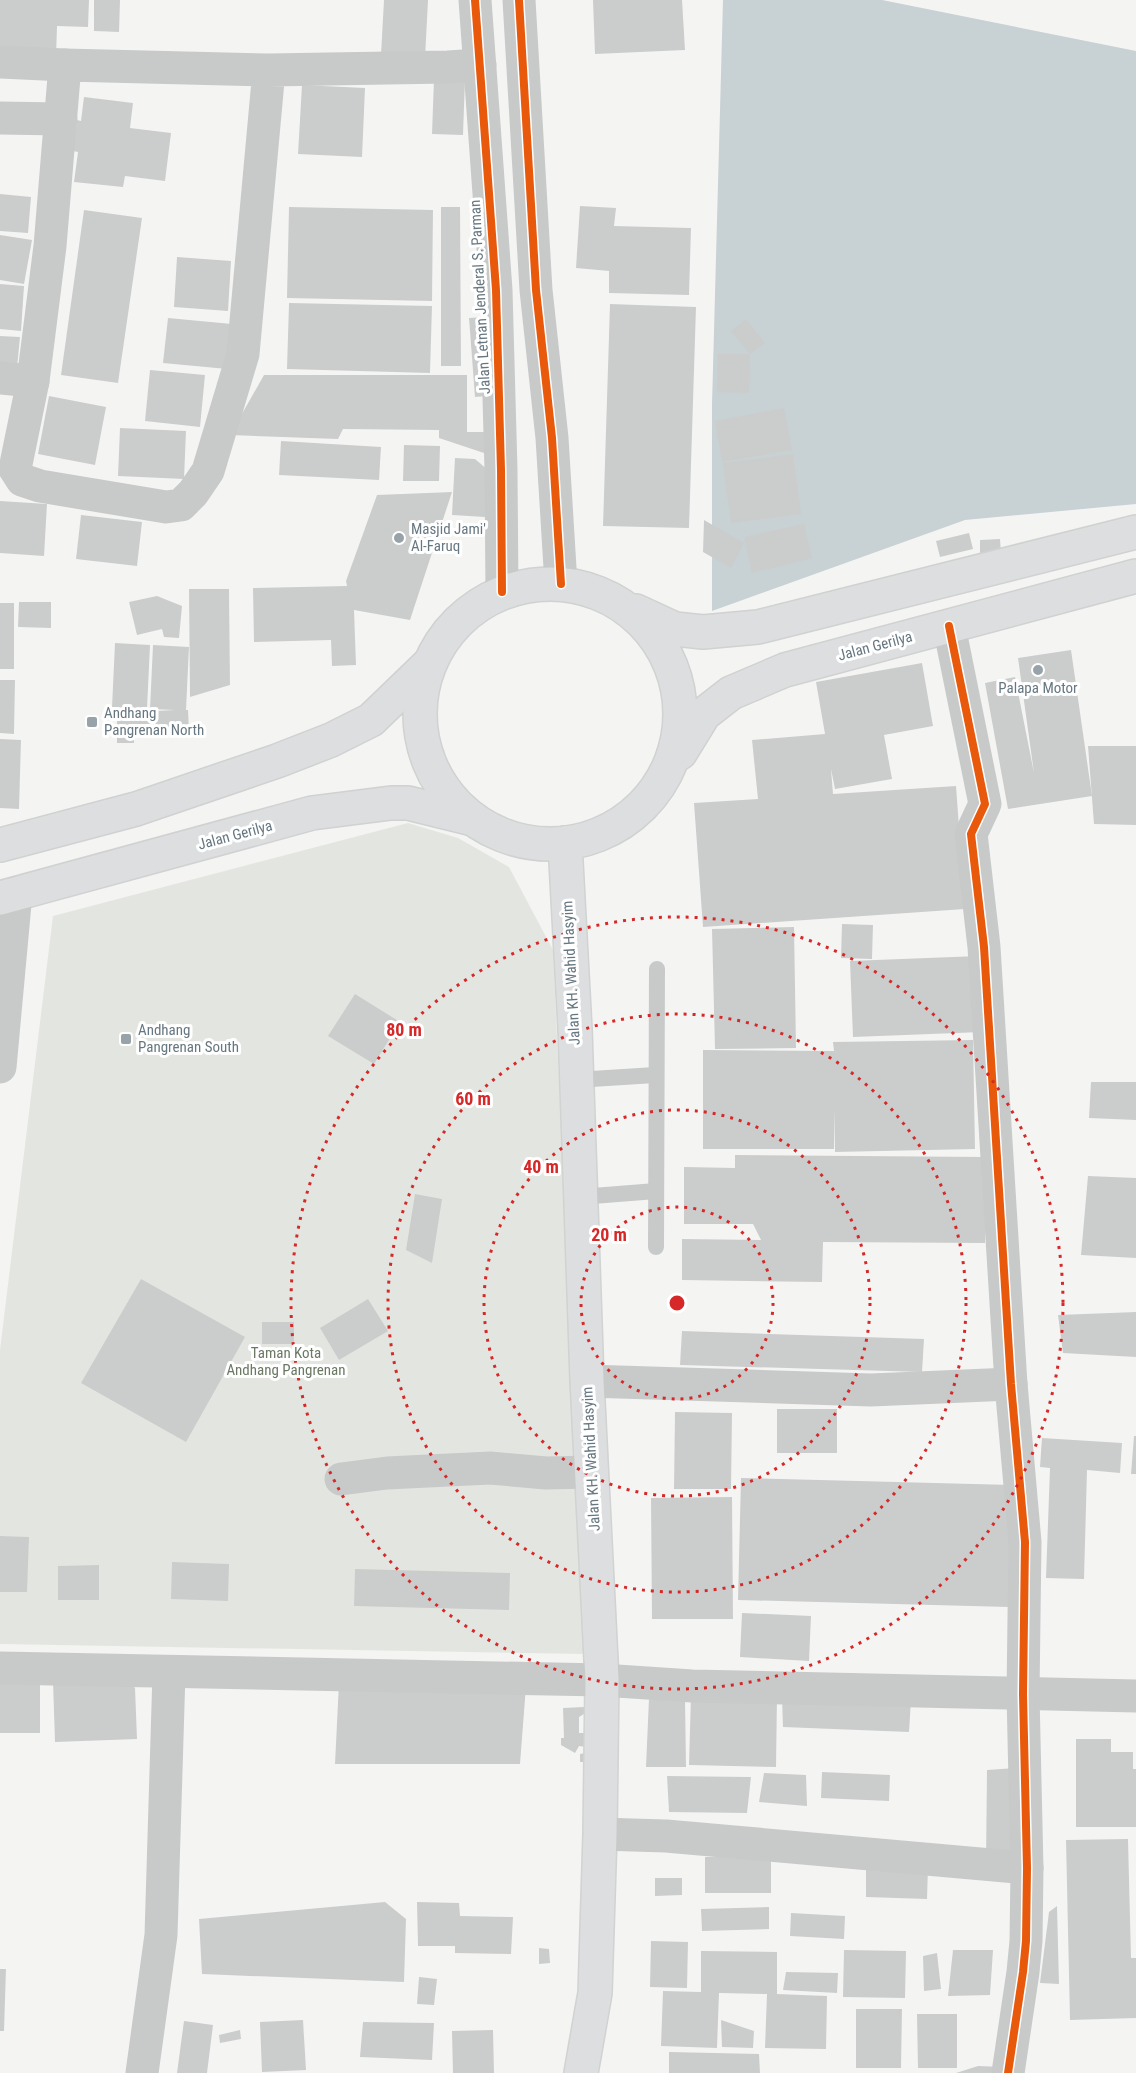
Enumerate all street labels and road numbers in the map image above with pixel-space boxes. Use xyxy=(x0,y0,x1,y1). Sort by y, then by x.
street label: Jalan Letnan Jenderal S. Parman xyxy=(466,199,494,395)
street label: Jalan Gerilya xyxy=(836,627,914,665)
street label: Jalan Gerilya xyxy=(196,816,274,854)
street label: Jalan KH. Wahid Hasyim xyxy=(558,900,584,1046)
street label: Jalan KH. Wahid Hasyim xyxy=(578,1386,604,1532)

